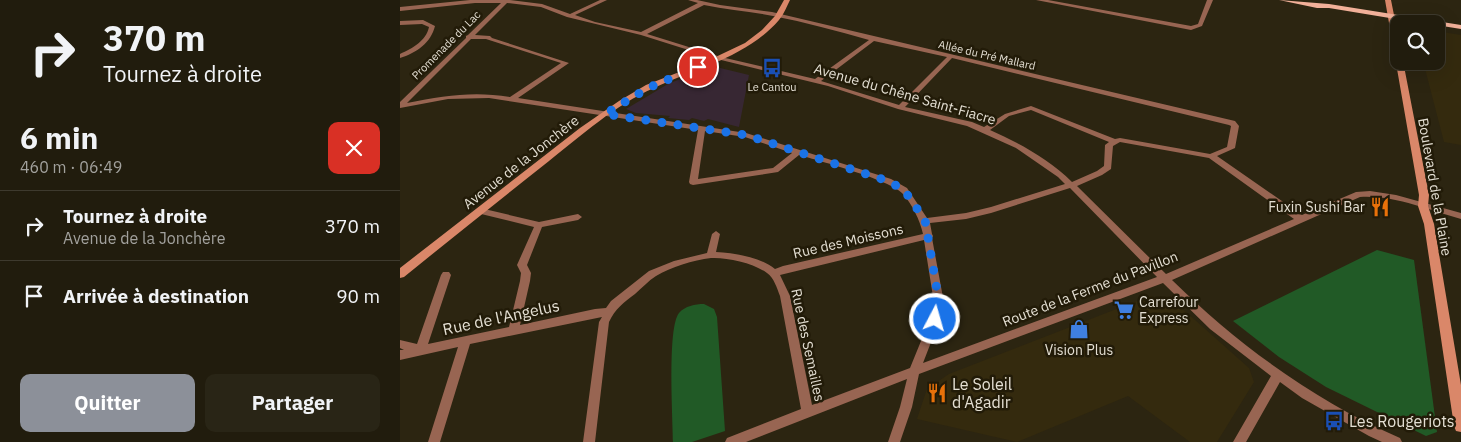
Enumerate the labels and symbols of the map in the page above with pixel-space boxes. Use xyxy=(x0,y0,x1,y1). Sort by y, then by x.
street label: Promenade du Lac xyxy=(409,7,484,82)
street label: Allée du Pré Mallard xyxy=(937,37,1037,73)
pin xyxy=(677,46,719,88)
bus stop icon: Le Cantou xyxy=(761,57,783,79)
street label: Avenue du Chêne Saint-Fiacre xyxy=(812,59,998,129)
place label: Le Cantou xyxy=(747,80,797,94)
street label: Avenue de la Jonchère xyxy=(459,111,583,213)
street label: Boulevard de la Plaine xyxy=(1414,117,1456,258)
restaurant icon: Fuxin Sushi Bar xyxy=(1369,196,1391,218)
place label: Fuxin Sushi Bar xyxy=(1268,198,1365,216)
street label: Rue des Moissons xyxy=(791,220,905,262)
street label: Route de la Ferme du Pavillon xyxy=(1000,247,1180,331)
street label: Rue des Semailles xyxy=(787,287,829,403)
position arrow xyxy=(908,292,960,344)
place label: Carrefour Express xyxy=(1139,293,1198,327)
street label: Rue de l'Angelus xyxy=(441,295,561,339)
supermarket icon: Carrefour Express xyxy=(1113,299,1135,321)
shop icon: Vision Plus xyxy=(1068,318,1090,340)
place label: Vision Plus xyxy=(1045,341,1113,359)
place label: Le Soleil d'Agadir xyxy=(952,374,1012,412)
restaurant icon: Le Soleil d'Agadir xyxy=(926,382,948,404)
bus stop icon: Les Rougeriots xyxy=(1323,410,1345,432)
place label: Les Rougeriots xyxy=(1349,411,1455,431)

